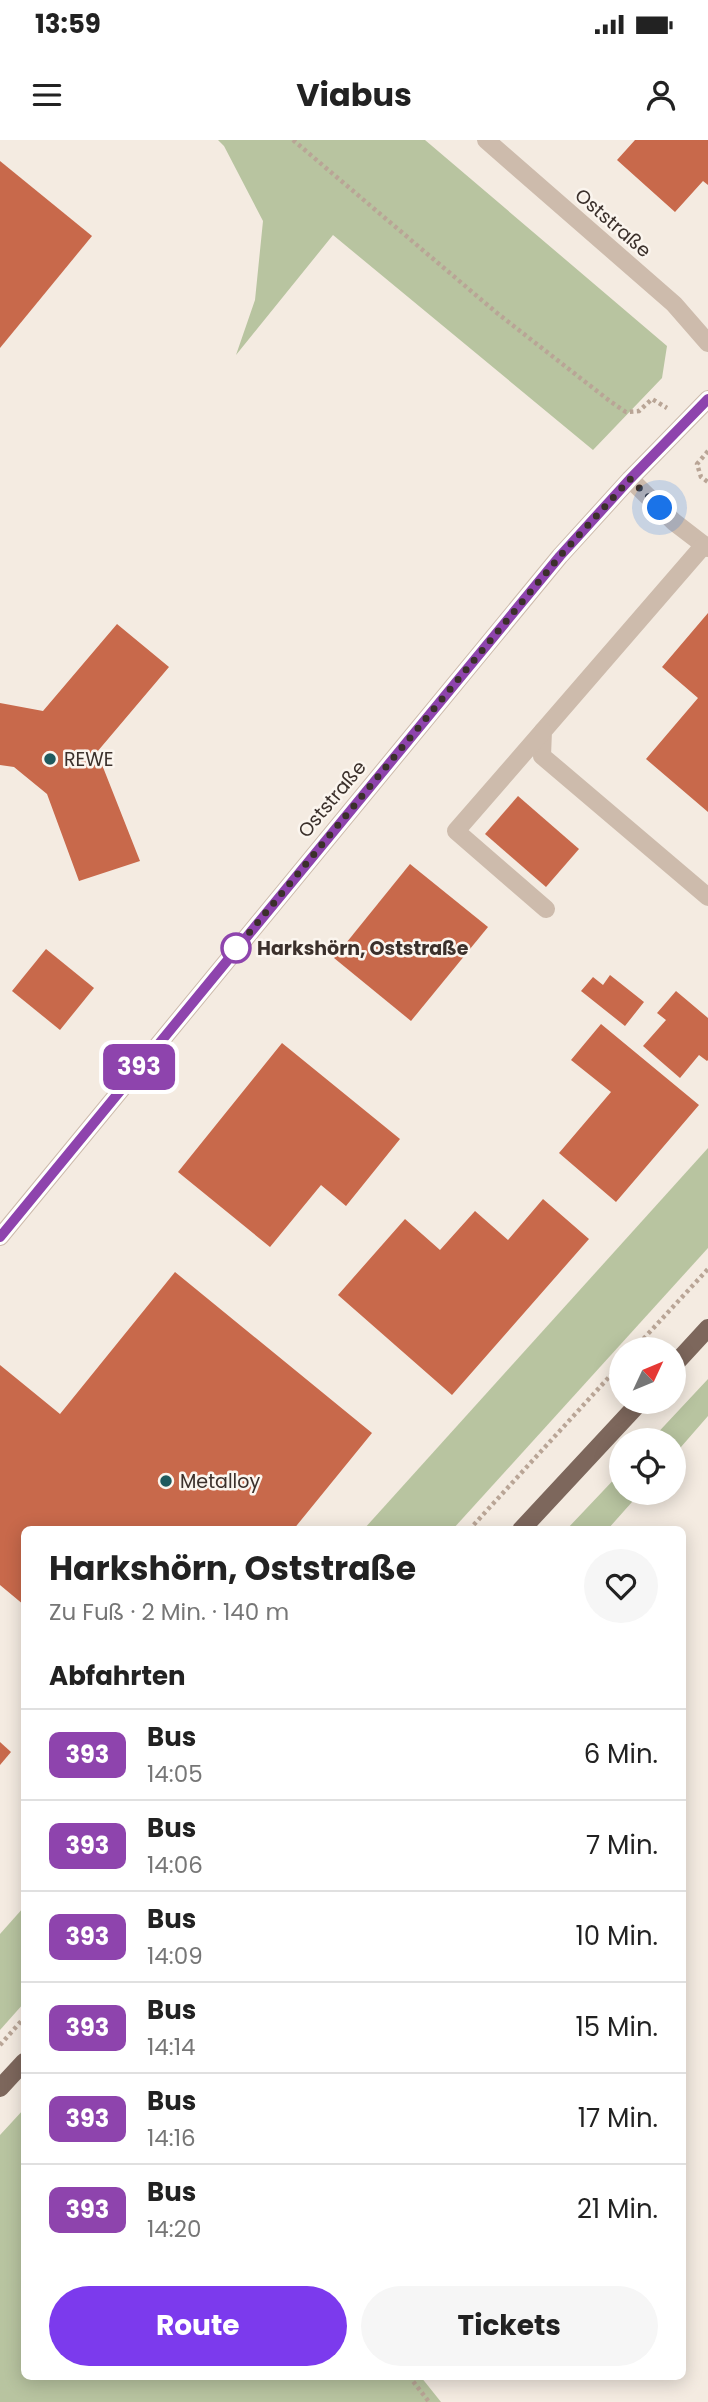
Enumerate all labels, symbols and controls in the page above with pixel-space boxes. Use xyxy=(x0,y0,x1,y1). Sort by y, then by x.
text: 13:59 xyxy=(35,6,101,42)
text: Viabus xyxy=(296,72,412,117)
icon: menu xyxy=(28,76,66,114)
icon: person xyxy=(642,76,680,114)
street label: Oststraße xyxy=(569,182,657,264)
your location xyxy=(642,490,677,525)
place label: REWE xyxy=(64,746,114,773)
marker: REWE xyxy=(42,751,58,767)
street label: Oststraße xyxy=(292,755,372,843)
marker: Harkshörn, Oststraße xyxy=(221,933,251,963)
place label: Harkshörn, Oststraße xyxy=(257,935,469,962)
line badge: 393 xyxy=(99,1044,179,1090)
text: 393 xyxy=(117,1050,161,1083)
north arrow xyxy=(609,1337,686,1414)
map controls xyxy=(609,1337,686,1505)
button: locate xyxy=(609,1428,686,1505)
place label: Metalloy xyxy=(180,1468,260,1495)
marker: Metalloy xyxy=(158,1473,174,1489)
text: Harkshörn, Oststraße xyxy=(49,1545,416,1592)
button: heart xyxy=(584,1549,658,1623)
text: Zu Fuß · 2 Min. · 140 m xyxy=(49,1596,289,1628)
text: Abfahrten xyxy=(49,1658,186,1694)
text: Bus xyxy=(147,1719,196,1755)
text: 6 Min. xyxy=(584,1736,658,1772)
text: 393 xyxy=(66,1738,109,1771)
text: 14:05 xyxy=(147,1758,203,1790)
text: Bus xyxy=(147,1810,196,1846)
text: 7 Min. xyxy=(586,1827,658,1863)
text: 393 xyxy=(66,1829,109,1862)
text: 14:06 xyxy=(147,1849,203,1881)
text: Bus xyxy=(147,1901,196,1937)
text: 10 Min. xyxy=(576,1918,658,1954)
text: 393 xyxy=(66,1920,109,1953)
text: 14:09 xyxy=(147,1940,203,1972)
text: Bus xyxy=(147,1992,196,2028)
text: 15 Min. xyxy=(576,2009,658,2045)
text: 393 xyxy=(66,2011,109,2044)
text: 14:14 xyxy=(147,2031,196,2063)
text: Bus xyxy=(147,2083,196,2119)
text: 17 Min. xyxy=(578,2100,658,2136)
text: 393 xyxy=(66,2102,109,2135)
text: 14:16 xyxy=(147,2122,196,2154)
text: Bus xyxy=(147,2174,196,2210)
text: 21 Min. xyxy=(577,2191,658,2227)
text: 393 xyxy=(66,2193,109,2226)
text: 14:20 xyxy=(147,2213,201,2245)
button: Route xyxy=(49,2286,347,2366)
button: Tickets xyxy=(361,2286,658,2366)

